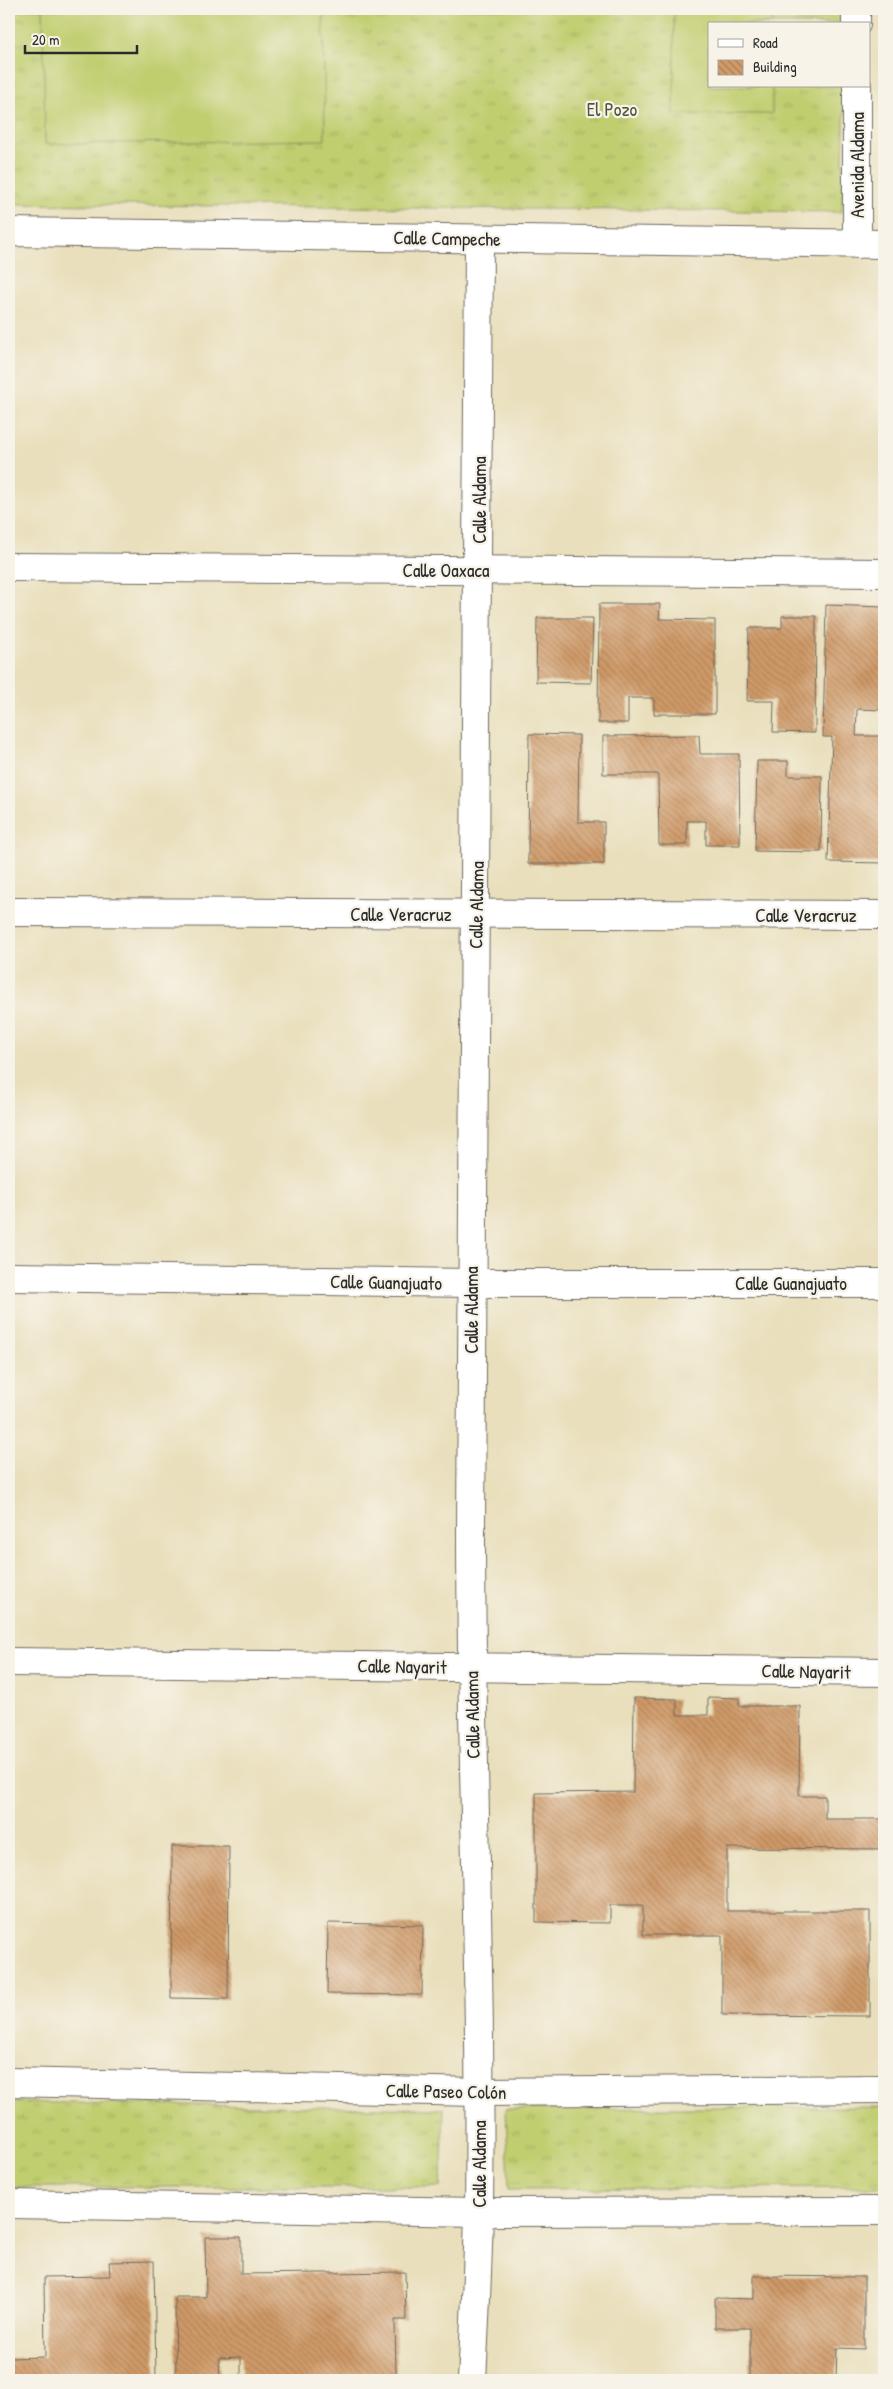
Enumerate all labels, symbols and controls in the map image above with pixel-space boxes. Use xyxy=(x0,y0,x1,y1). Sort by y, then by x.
scale bar xyxy=(25,22,138,54)
legend xyxy=(708,22,870,88)
text: 20 m xyxy=(32,29,59,50)
text: Road xyxy=(753,32,778,53)
text: Building xyxy=(753,56,797,77)
park label: El Pozo xyxy=(587,96,638,122)
street label: Avenida Aldama xyxy=(844,111,870,218)
street label: Calle Campeche xyxy=(393,224,501,252)
street label: Calle Aldama xyxy=(466,456,492,544)
street label: Calle Oaxaca xyxy=(403,557,490,583)
street label: Calle Aldama xyxy=(462,860,490,949)
street label: Calle Veracruz xyxy=(350,901,452,927)
street label: Calle Veracruz xyxy=(755,902,857,928)
street label: Calle Aldama xyxy=(458,1266,484,1354)
street label: Calle Guanajuato xyxy=(330,1268,442,1296)
street label: Calle Guanajuato xyxy=(735,1270,847,1296)
street label: Calle Nayarit xyxy=(357,1652,447,1680)
street label: Calle Nayarit xyxy=(761,1657,851,1685)
street label: Calle Aldama xyxy=(458,1670,486,1759)
street label: Calle Paseo Colón xyxy=(385,2077,507,2105)
street label: Calle Aldama xyxy=(466,2120,492,2208)

